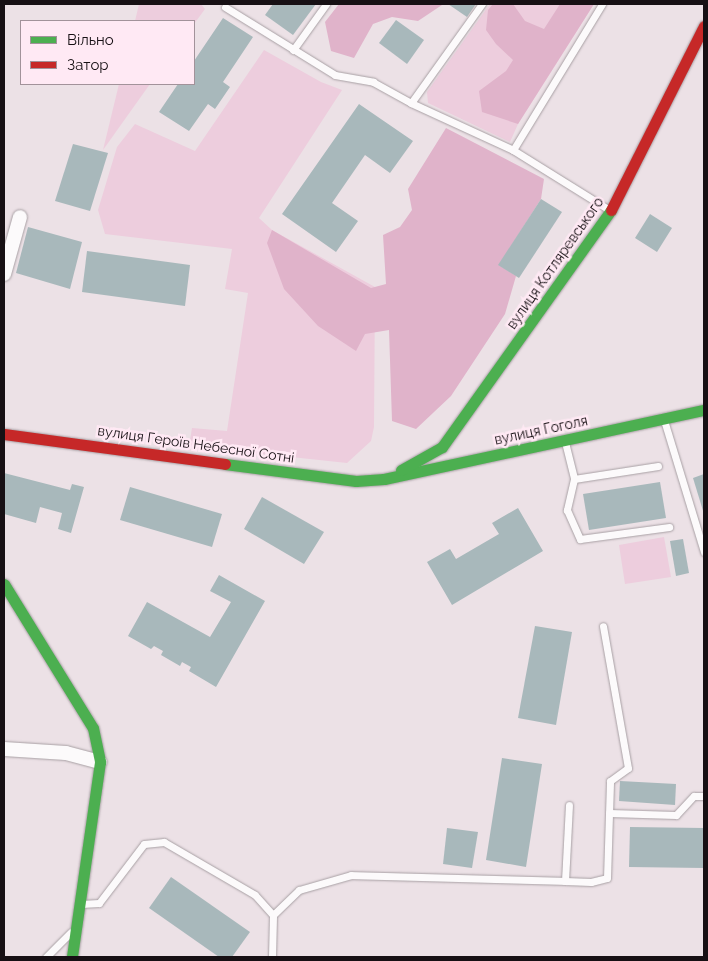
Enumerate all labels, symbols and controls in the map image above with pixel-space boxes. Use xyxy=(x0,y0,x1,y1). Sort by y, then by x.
legend xyxy=(20,20,195,85)
text: Вільно xyxy=(67,31,114,49)
text: Затор xyxy=(67,56,109,74)
street label: вулиця Котляревського xyxy=(503,194,607,332)
street label: вулиця Гоголя xyxy=(493,412,589,448)
street label: вулиця Героїв Небесної Сотні xyxy=(96,422,296,466)

